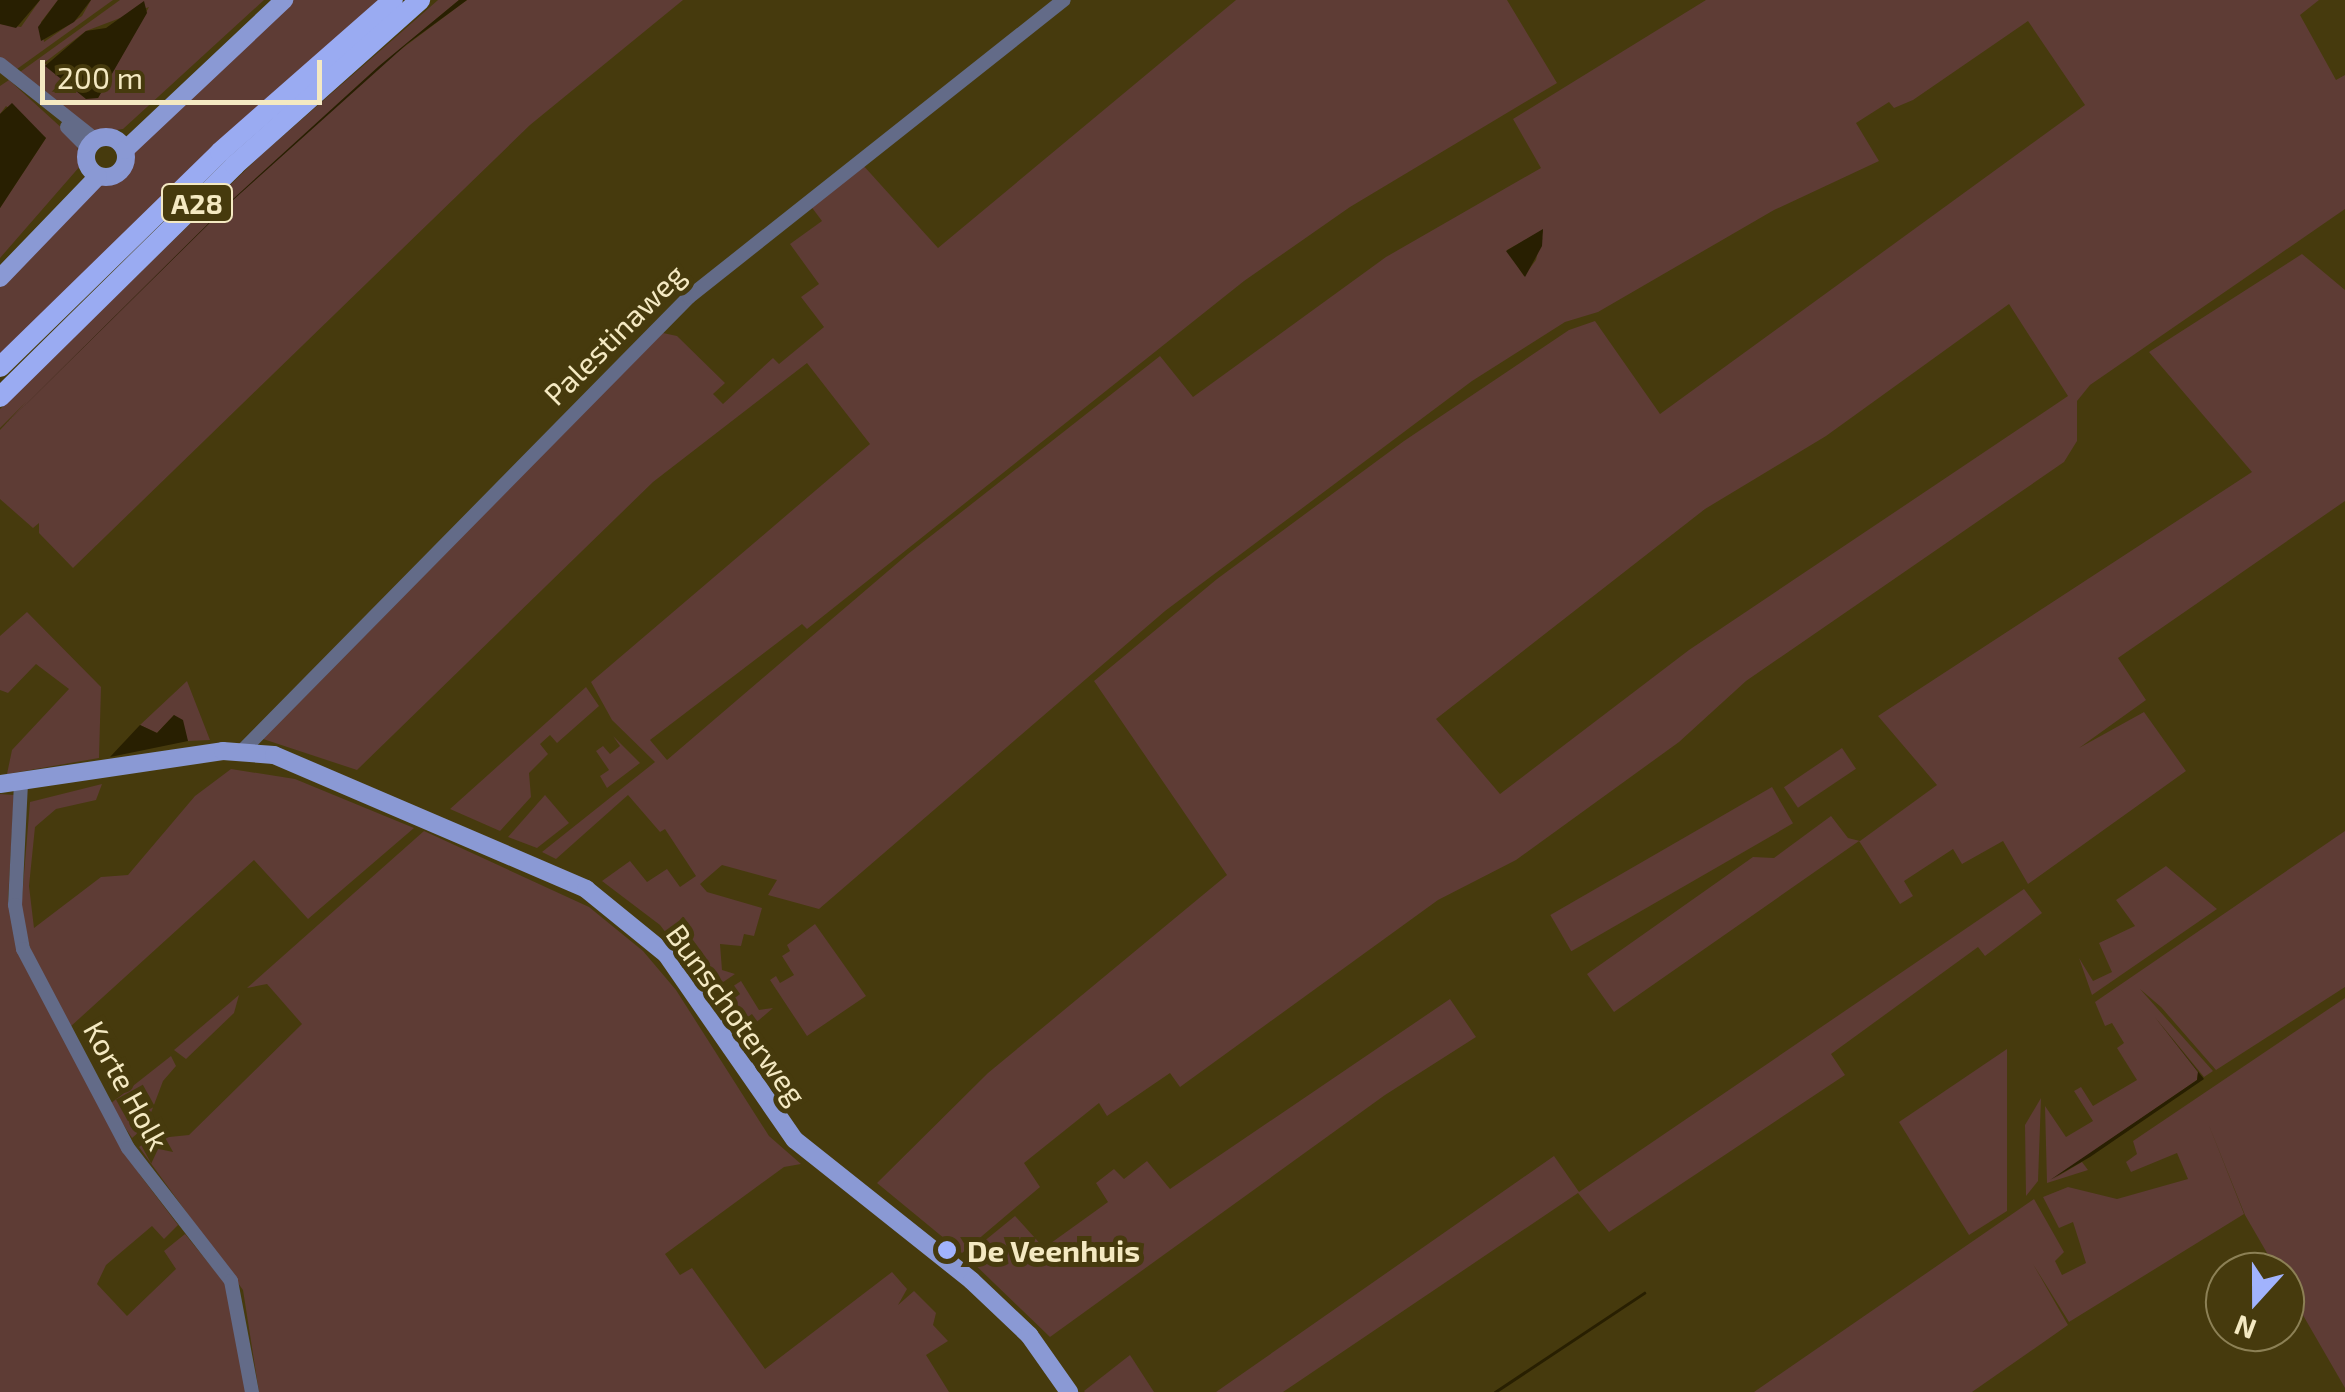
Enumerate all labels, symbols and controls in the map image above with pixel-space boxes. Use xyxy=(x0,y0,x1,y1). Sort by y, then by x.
scale bar xyxy=(45,40,328,102)
text: 200 m xyxy=(57,59,143,95)
road number: A28 xyxy=(160,180,234,226)
street label: Palestinaweg xyxy=(536,256,692,412)
street label: Bunschoterweg xyxy=(659,917,815,1111)
street label: Korte Holk xyxy=(77,1014,177,1156)
place label: De Veenhuis xyxy=(967,1232,1141,1268)
marker: De Veenhuis xyxy=(936,1239,958,1261)
north arrow xyxy=(2205,1252,2305,1352)
text: N xyxy=(2229,1309,2260,1348)

